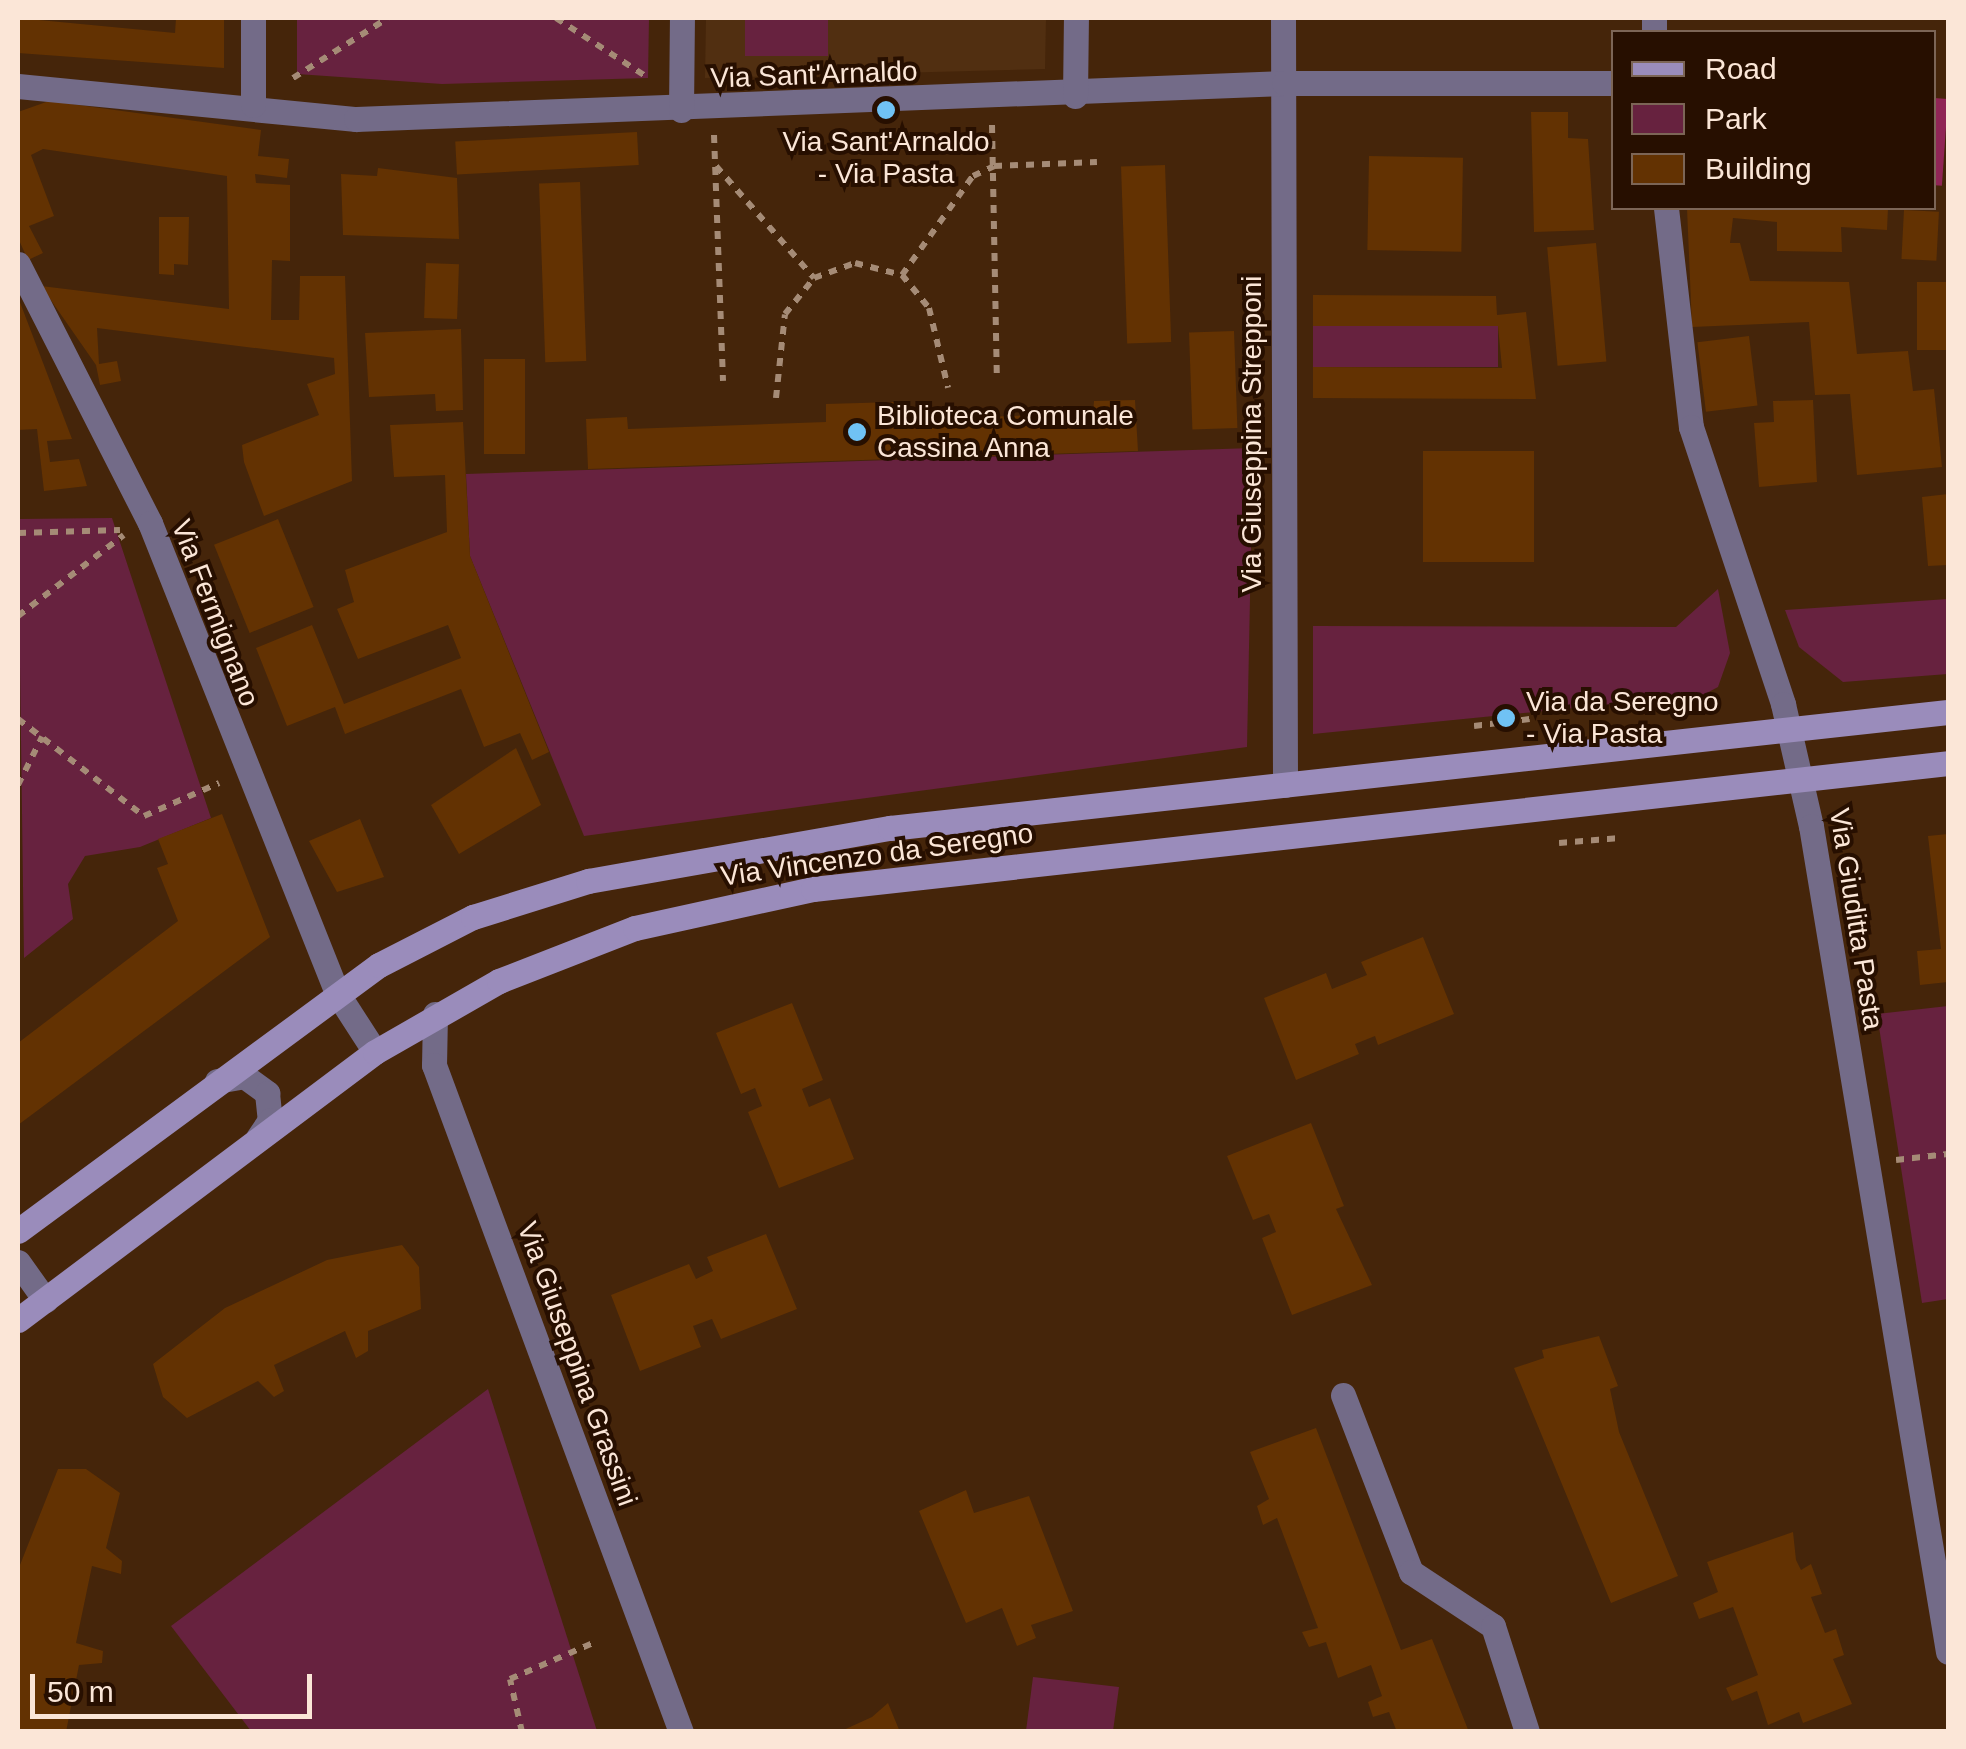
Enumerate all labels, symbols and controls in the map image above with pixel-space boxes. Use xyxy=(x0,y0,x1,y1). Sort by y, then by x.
legend xyxy=(1611,30,1936,210)
text: Road xyxy=(1705,52,1777,85)
street label: Via Sant'Arnaldo xyxy=(710,55,918,95)
marker: Via Sant'Arnaldo - Via Pasta xyxy=(875,99,897,121)
text: Park xyxy=(1705,102,1767,135)
place label: Via Sant'Arnaldo - Via Pasta xyxy=(782,125,990,191)
text: Building xyxy=(1705,152,1812,185)
street label: Via Giuseppina Strepponi xyxy=(1235,275,1269,593)
place label: Biblioteca Comunale Cassina Anna xyxy=(877,399,1134,465)
marker: Biblioteca Comunale Cassina Anna xyxy=(846,421,868,443)
street label: Via Fermignano xyxy=(164,515,266,711)
place label: Via da Seregno - Via Pasta xyxy=(1526,685,1719,751)
marker: Via da Seregno - Via Pasta xyxy=(1495,707,1517,729)
street label: Via Giuditta Pasta xyxy=(1822,806,1890,1032)
street label: Via Vincenzo da Seregno xyxy=(719,816,1035,894)
street label: Via Giuseppina Grassini xyxy=(510,1217,644,1511)
scale bar xyxy=(35,1654,318,1716)
text: 50 m xyxy=(47,1675,114,1708)

